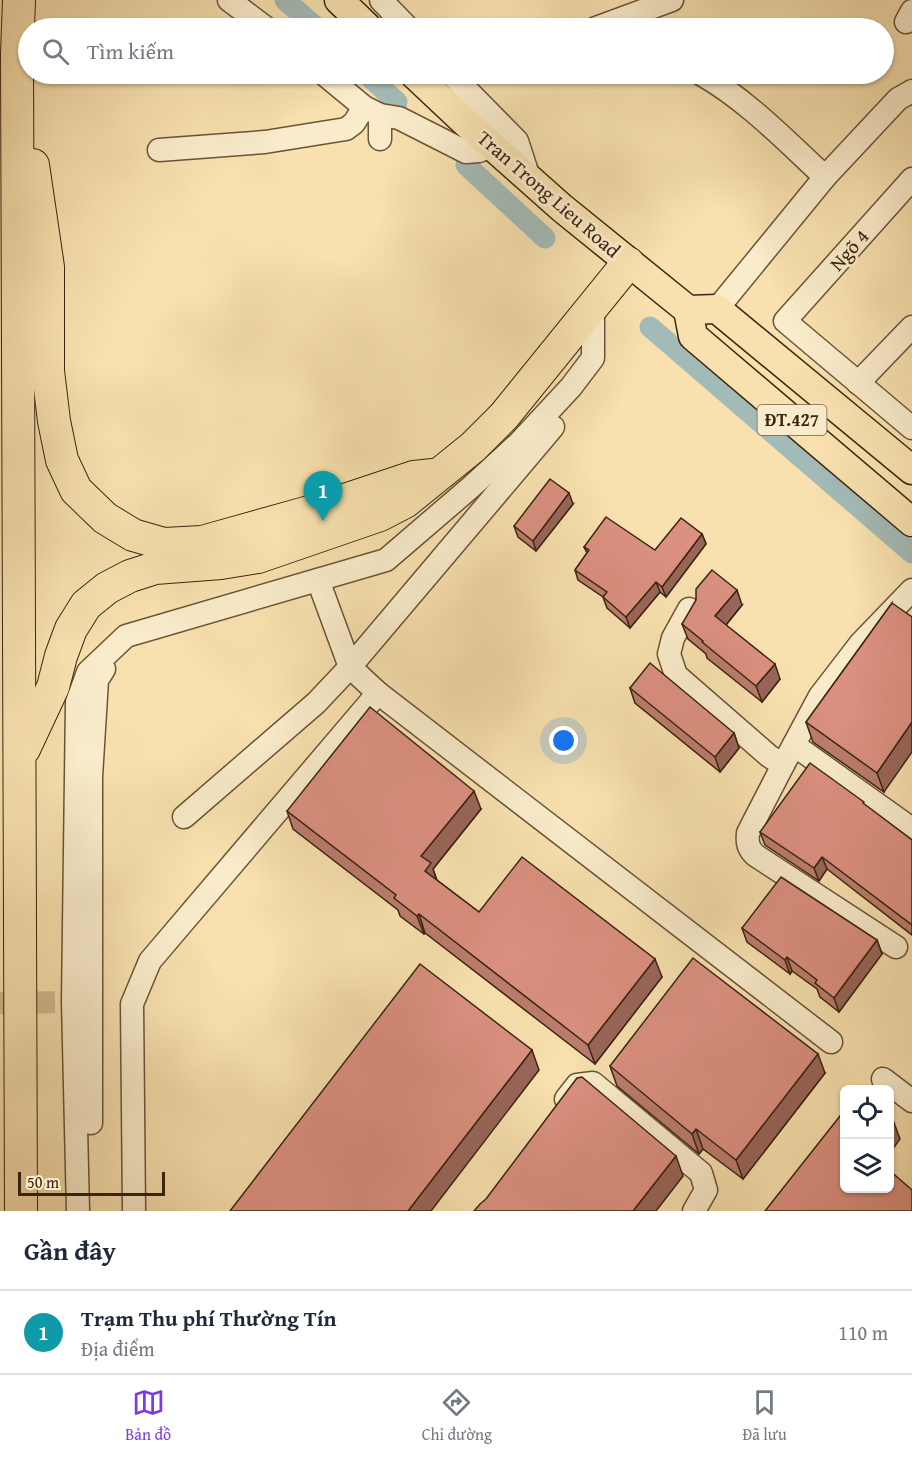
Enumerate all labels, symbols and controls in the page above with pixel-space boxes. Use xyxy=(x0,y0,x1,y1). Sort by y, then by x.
search box xyxy=(18,18,894,84)
icon: search xyxy=(39,35,72,68)
text: Tìm kiếm xyxy=(87,35,174,67)
street label: Tran Trong Lieu Road xyxy=(471,123,627,264)
street label: Ngõ 4 xyxy=(822,222,875,277)
road number: ĐT.427 xyxy=(758,405,826,435)
pin: 1 xyxy=(304,472,342,521)
your location xyxy=(549,726,578,755)
map controls xyxy=(840,1085,894,1193)
button: locate xyxy=(840,1085,894,1139)
button: layers xyxy=(840,1139,894,1193)
scale bar xyxy=(18,1169,165,1196)
text: 50 m xyxy=(27,1170,59,1194)
text: Gần đây xyxy=(24,1231,116,1270)
text: Trạm Thu phí Thường Tín xyxy=(81,1302,337,1334)
text: 1 xyxy=(38,1318,49,1347)
text: 110 m xyxy=(838,1318,888,1347)
text: Địa điểm xyxy=(81,1334,155,1363)
tab: Bản đồ xyxy=(125,1386,171,1446)
tab: Chỉ đường xyxy=(422,1386,492,1446)
tab: Đã lưu xyxy=(743,1386,787,1446)

